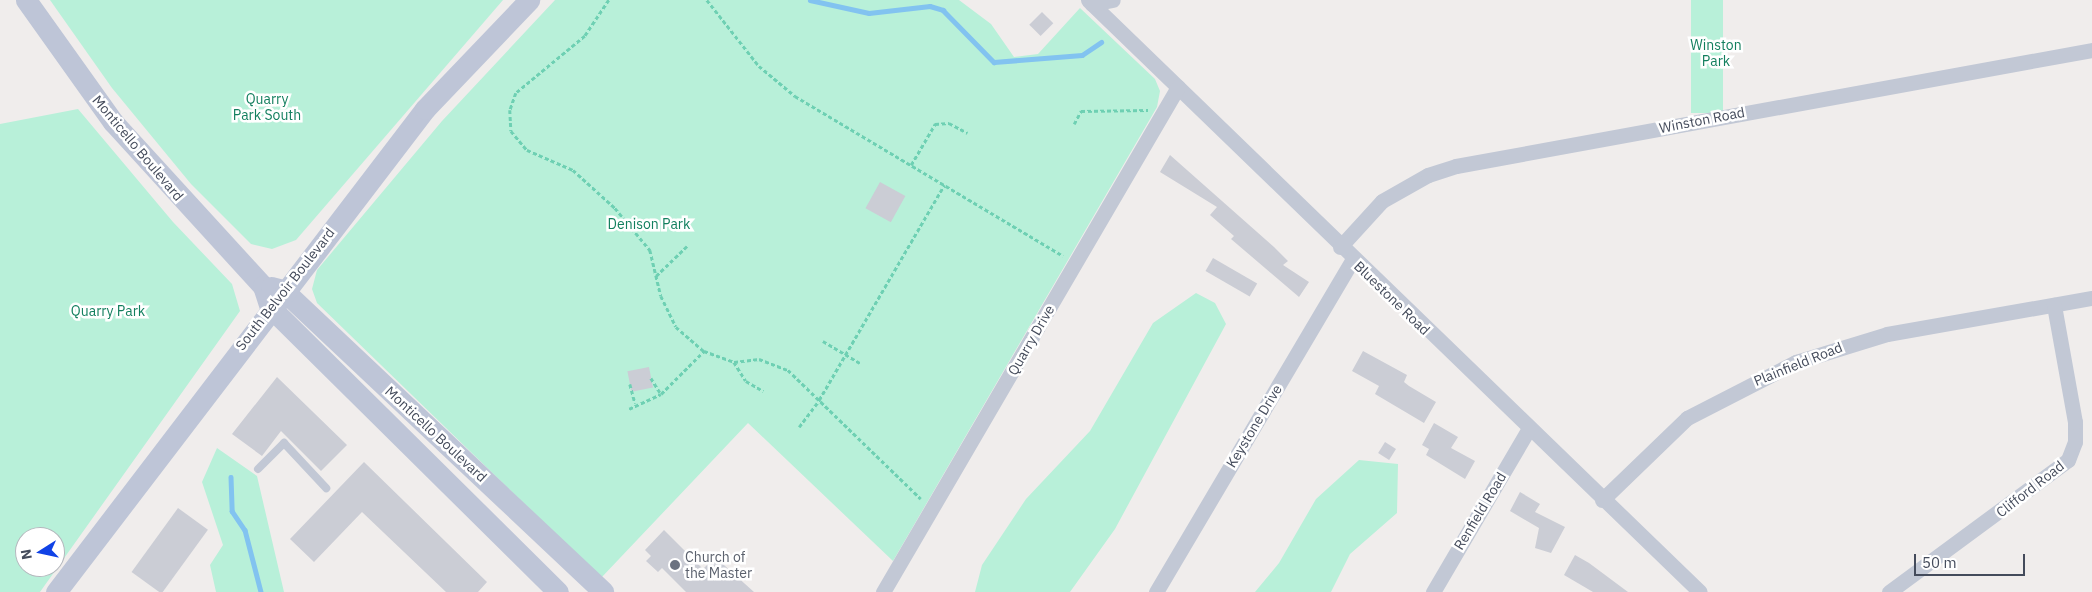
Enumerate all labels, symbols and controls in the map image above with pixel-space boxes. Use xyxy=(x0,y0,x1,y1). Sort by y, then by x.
park label: Winston Park xyxy=(1690,37,1742,70)
park label: Quarry Park South xyxy=(233,91,301,124)
street label: Monticello Boulevard xyxy=(89,92,187,204)
street label: Winston Road xyxy=(1658,103,1746,137)
park label: Denison Park xyxy=(608,216,690,232)
street label: South Belvoir Boulevard xyxy=(232,224,338,354)
street label: Bluestone Road xyxy=(1351,258,1433,338)
street label: Quarry Drive xyxy=(1004,302,1058,378)
park label: Quarry Park xyxy=(71,303,145,319)
street label: Plainfield Road xyxy=(1751,339,1845,389)
street label: Keystone Drive xyxy=(1223,381,1285,471)
street label: Monticello Boulevard xyxy=(382,383,490,485)
street label: Clifford Road xyxy=(1993,457,2067,521)
street label: Renfield Road xyxy=(1450,469,1510,553)
north arrow xyxy=(15,527,65,577)
scale bar xyxy=(1917,544,2028,576)
text: N xyxy=(16,548,36,561)
place label: Church of the Master xyxy=(685,549,752,582)
text: 50 m xyxy=(1922,553,1957,572)
marker: Church of the Master xyxy=(669,559,681,571)

